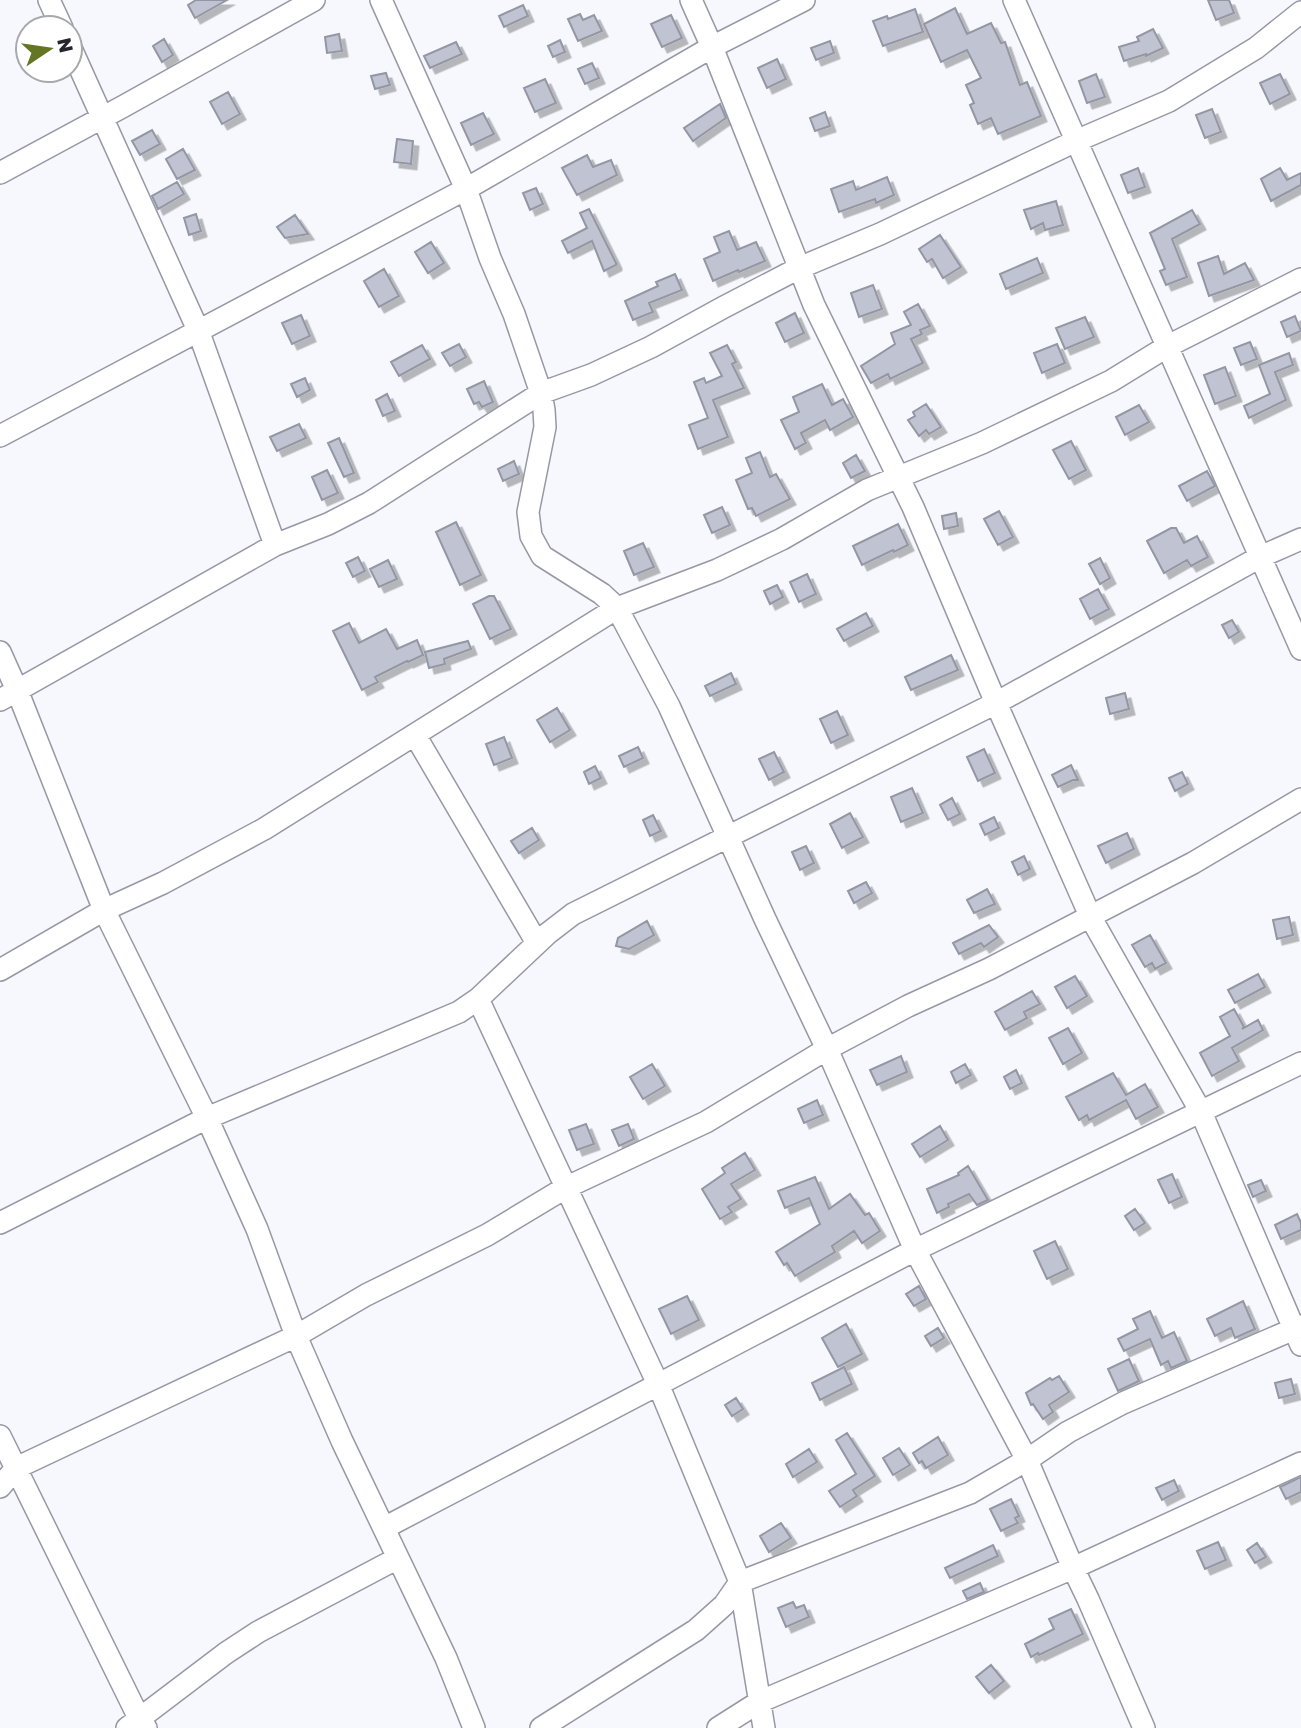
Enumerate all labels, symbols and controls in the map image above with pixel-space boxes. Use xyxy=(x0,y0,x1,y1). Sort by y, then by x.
north arrow xyxy=(14,14,84,84)
text: N xyxy=(53,35,79,55)

